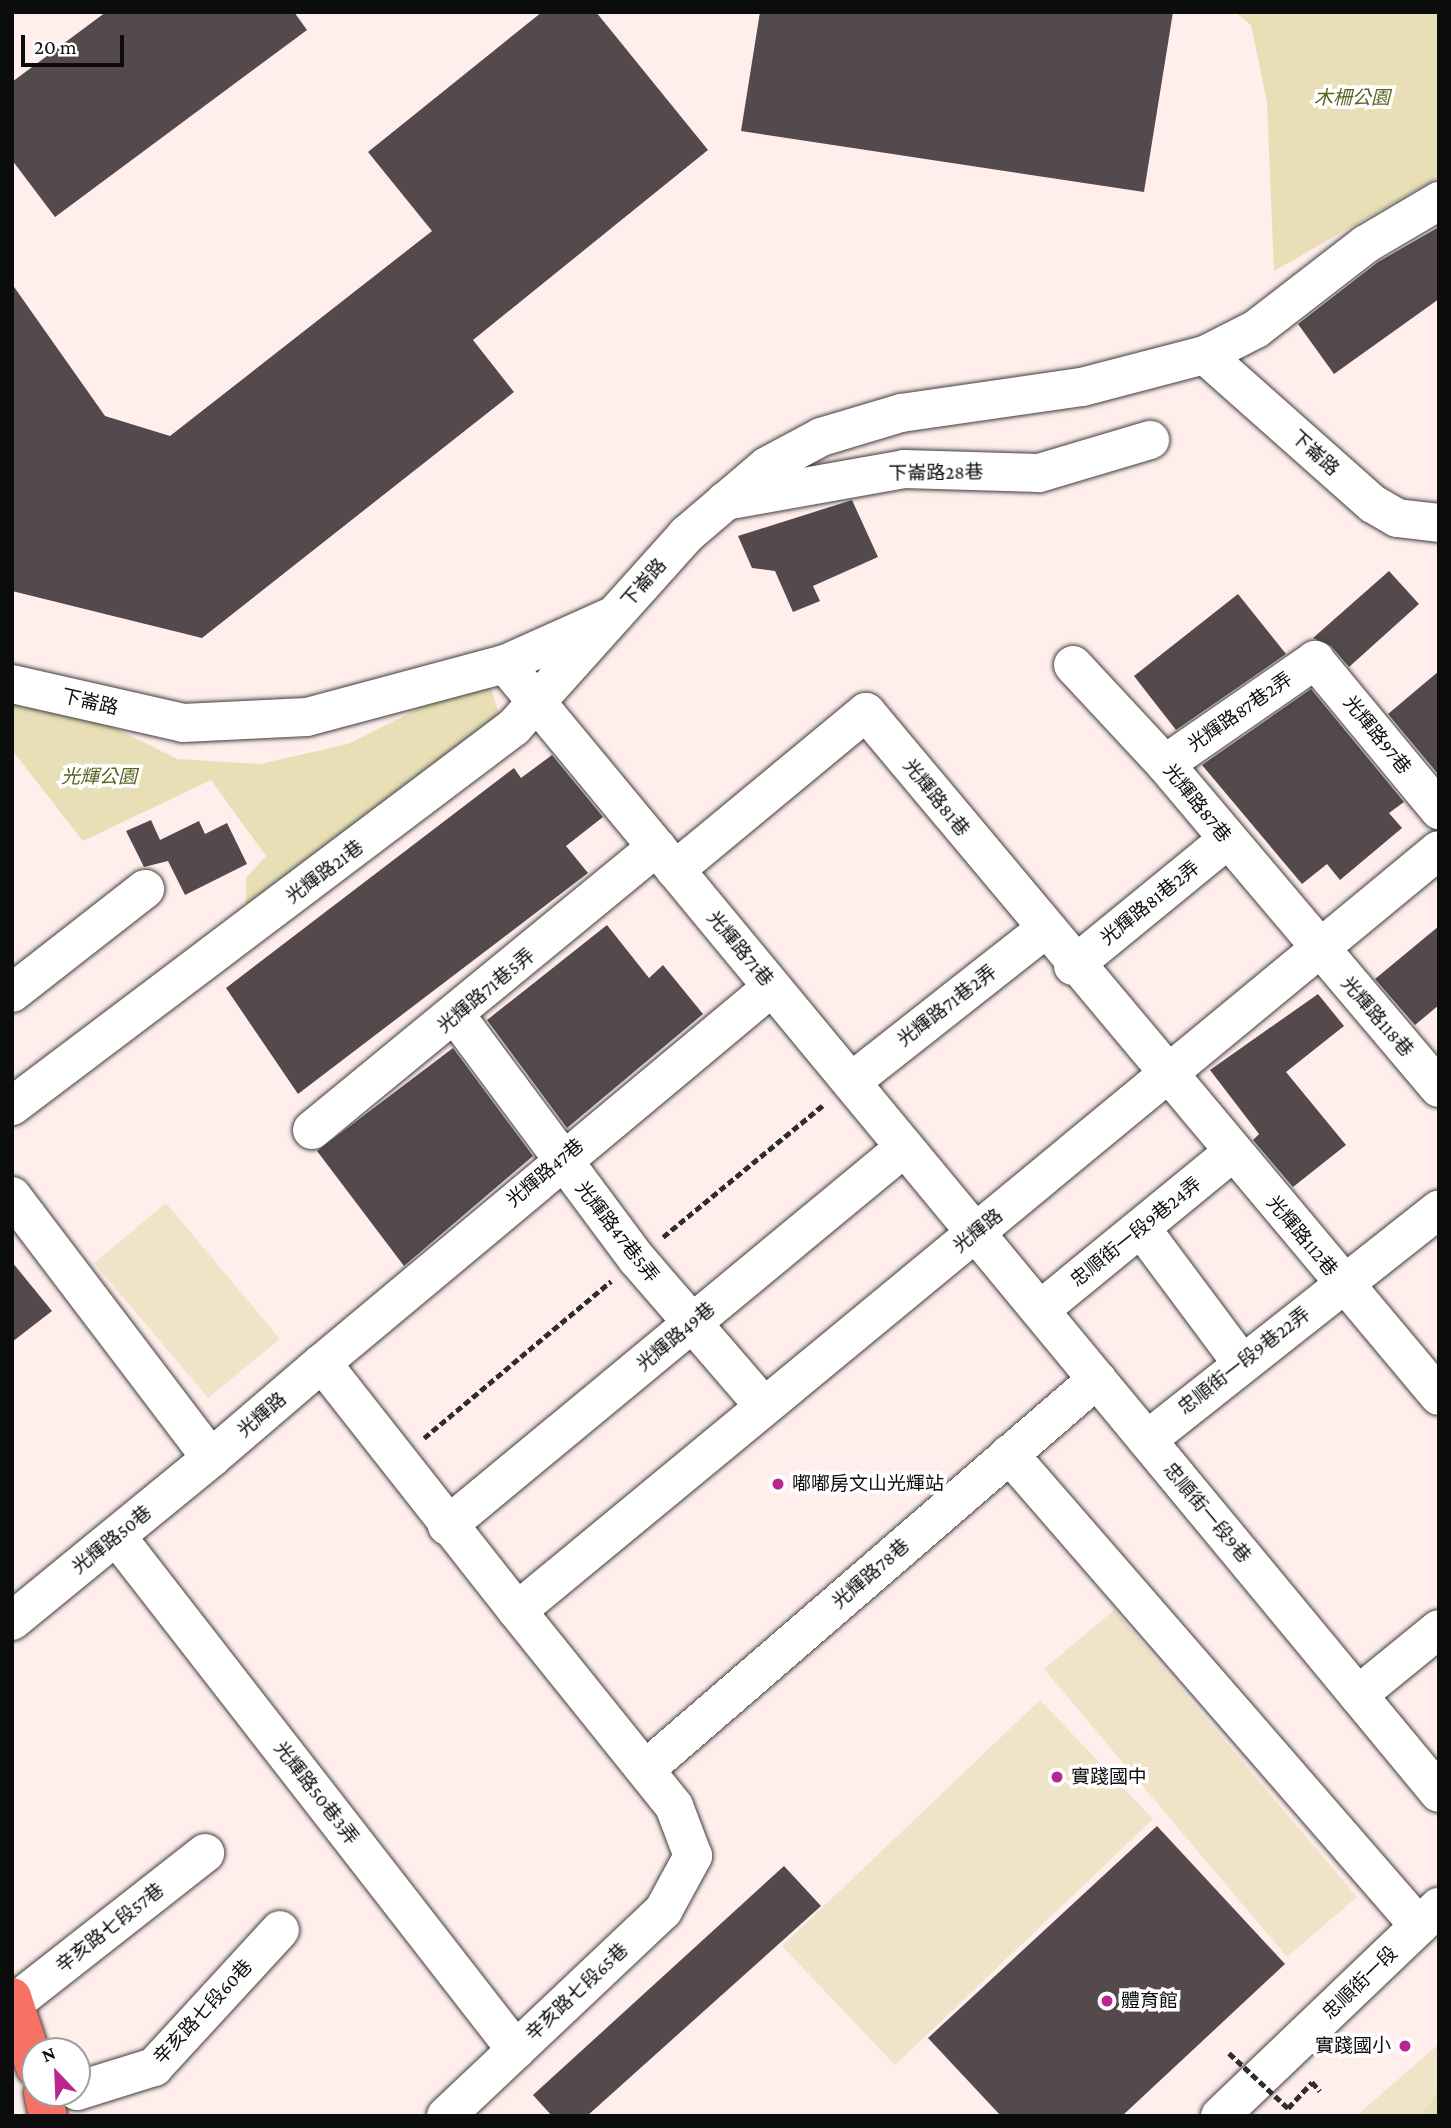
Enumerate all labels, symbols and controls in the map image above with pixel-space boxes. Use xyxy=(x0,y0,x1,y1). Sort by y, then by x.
scale bar xyxy=(24,21,128,65)
text: 20 m xyxy=(34,35,77,59)
park label: 木柵公園 xyxy=(1314,87,1390,109)
street label: 下崙路 xyxy=(1286,425,1344,481)
street label: 下崙路28巷 xyxy=(888,461,984,485)
street label: 下崙路 xyxy=(617,554,671,612)
street label: 光輝路87巷2弄 xyxy=(1183,668,1297,756)
street label: 下崙路 xyxy=(60,684,120,720)
street label: 光輝路97巷 xyxy=(1339,691,1415,779)
street label: 光輝路81巷 xyxy=(898,755,974,841)
street label: 光輝路87巷 xyxy=(1159,759,1235,847)
park label: 光輝公園 xyxy=(61,766,137,788)
street label: 光輝路21巷 xyxy=(282,835,368,909)
street label: 光輝路81巷2弄 xyxy=(1096,856,1204,950)
street label: 光輝路71巷 xyxy=(702,907,778,991)
street label: 光輝路71巷5弄 xyxy=(433,944,539,1038)
street label: 光輝路71巷2弄 xyxy=(893,960,1001,1052)
street label: 光輝路118巷 xyxy=(1336,972,1418,1062)
street label: 光輝路47巷 xyxy=(502,1134,588,1212)
street label: 忠順街一段9巷24弄 xyxy=(1066,1172,1206,1292)
street label: 光輝路47巷5弄 xyxy=(570,1177,664,1287)
street label: 光輝路112巷 xyxy=(1262,1191,1342,1281)
street label: 光輝路 xyxy=(949,1204,1007,1258)
street label: 光輝路49巷 xyxy=(632,1298,720,1376)
street label: 忠順街一段9巷22弄 xyxy=(1174,1303,1314,1419)
street label: 光輝路 xyxy=(233,1388,291,1442)
street label: 忠順街一段9巷 xyxy=(1159,1458,1255,1568)
place label: 嘟嘟房文山光輝站 xyxy=(792,1473,944,1495)
marker: 嘟嘟房文山光輝站 xyxy=(770,1476,786,1492)
street label: 光輝路50巷 xyxy=(68,1501,156,1579)
street label: 光輝路78巷 xyxy=(828,1534,914,1614)
street label: 光輝路50巷3弄 xyxy=(269,1737,363,1849)
place label: 實踐國中 xyxy=(1071,1766,1147,1788)
marker: 實踐國中 xyxy=(1049,1769,1065,1785)
street label: 辛亥路七段57巷 xyxy=(51,1879,169,1977)
street label: 辛亥路七段65巷 xyxy=(521,1939,633,2045)
street label: 忠順街一段 xyxy=(1318,1942,1402,2024)
street label: 辛亥路七段60巷 xyxy=(149,1955,257,2069)
place label: 體育館 xyxy=(1121,1990,1178,2012)
marker: 體育館 xyxy=(1099,1993,1115,2009)
place label: 實踐國小 xyxy=(1315,2035,1391,2057)
north arrow xyxy=(21,2037,91,2107)
marker: 實踐國小 xyxy=(1397,2038,1413,2054)
text: N xyxy=(38,2042,58,2066)

